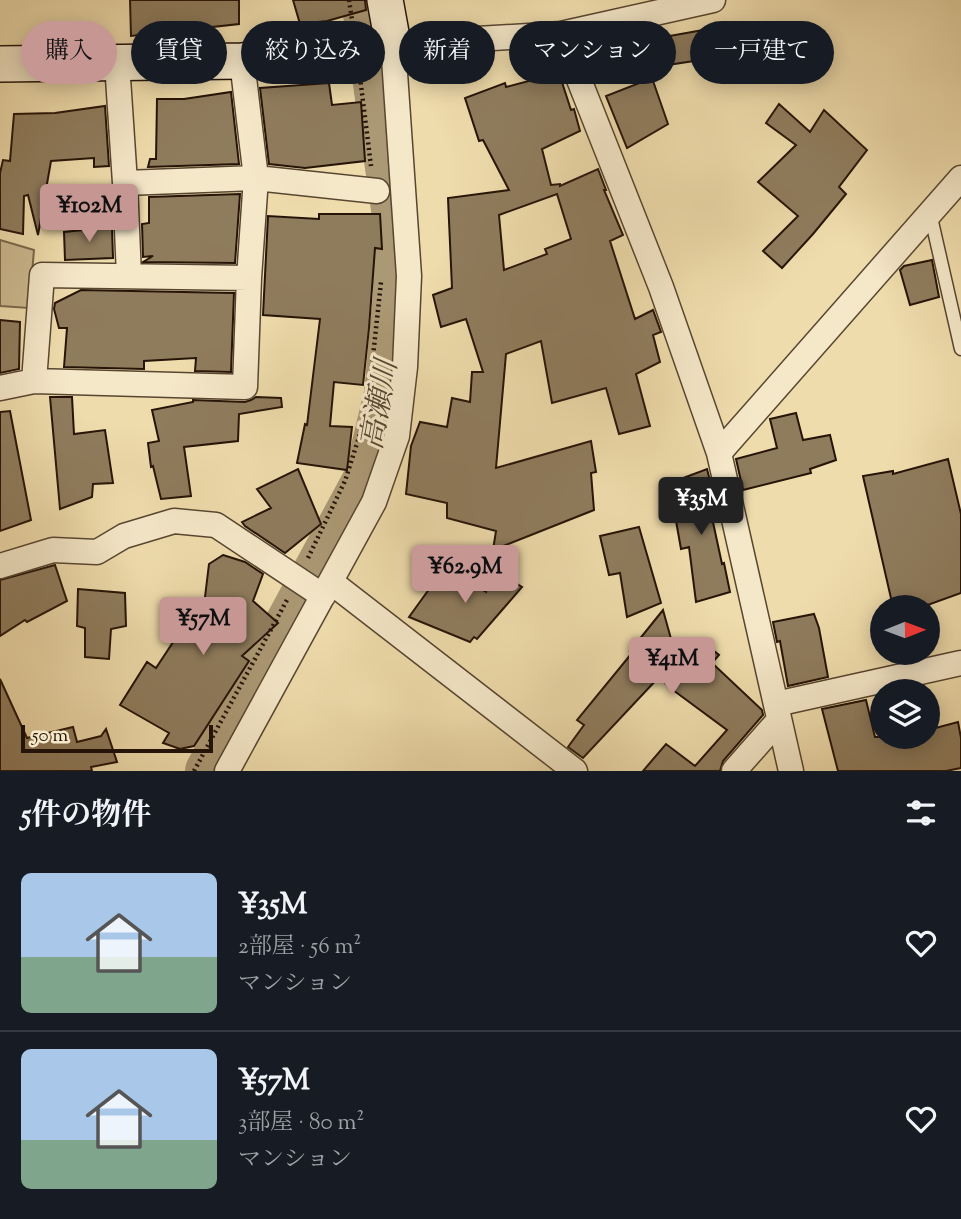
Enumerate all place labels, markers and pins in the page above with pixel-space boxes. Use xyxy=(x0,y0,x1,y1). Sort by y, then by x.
pin: ¥102M xyxy=(40,184,138,244)
pin: ¥35M xyxy=(660,477,742,537)
pin: ¥62.9M xyxy=(408,546,522,605)
pin: ¥57M xyxy=(162,598,244,657)
pin: ¥41M xyxy=(631,638,713,697)

